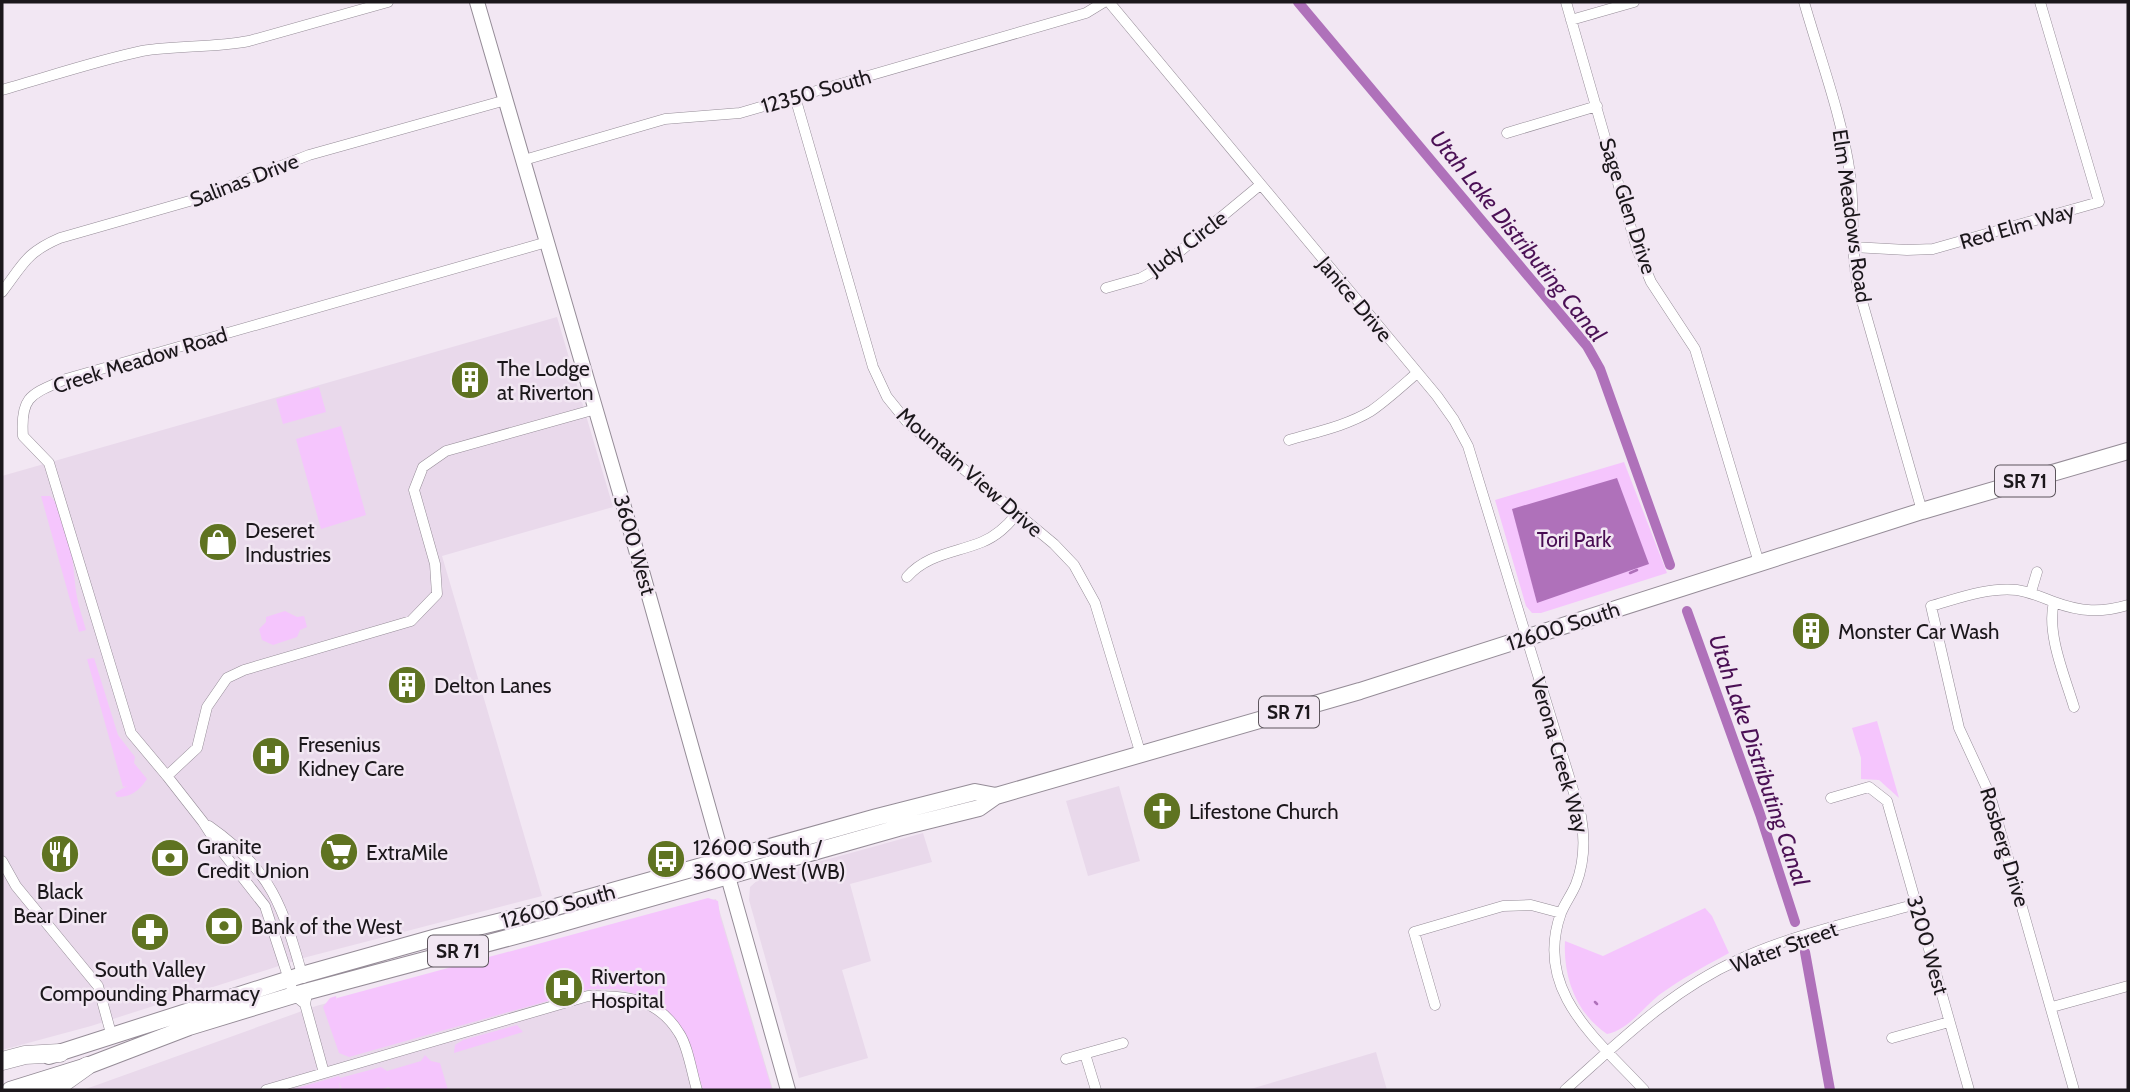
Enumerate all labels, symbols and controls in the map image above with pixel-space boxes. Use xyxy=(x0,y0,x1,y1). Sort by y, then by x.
street label: 12350 South xyxy=(758,63,874,119)
water label: Utah Lake Distributing Canal xyxy=(1424,125,1612,348)
street label: Elm Meadows Road xyxy=(1827,128,1877,304)
street label: Sage Glen Drive xyxy=(1594,135,1662,277)
street label: Salinas Drive xyxy=(186,148,302,212)
street label: Red Elm Way xyxy=(1957,198,2078,254)
street label: Judy Circle xyxy=(1142,205,1232,281)
street label: Janice Drive xyxy=(1312,251,1398,347)
street label: Creek Meadow Road xyxy=(50,322,230,398)
place label: The Lodge at Riverton xyxy=(497,356,593,405)
building icon: The Lodge at Riverton xyxy=(449,359,491,401)
street label: Mountain View Drive xyxy=(892,402,1048,542)
road number: SR 71 xyxy=(1995,466,2055,496)
street label: 3600 West xyxy=(609,492,661,598)
place label: Deseret Industries xyxy=(245,518,331,567)
shop icon: Deseret Industries xyxy=(197,521,239,563)
park label: Tori Park xyxy=(1537,527,1612,552)
street label: 12600 South xyxy=(1503,596,1623,656)
building icon: Monster Car Wash xyxy=(1790,610,1832,652)
place label: Monster Car Wash xyxy=(1838,619,1999,644)
water label: Utah Lake Distributing Canal xyxy=(1703,631,1815,890)
building icon: Delton Lanes xyxy=(386,664,428,706)
place label: Delton Lanes xyxy=(434,673,552,698)
street label: Verona Creek Way xyxy=(1526,674,1594,836)
road number: SR 71 xyxy=(1259,696,1319,727)
place label: Fresenius Kidney Care xyxy=(298,732,405,781)
hospital icon: Fresenius Kidney Care xyxy=(250,735,292,777)
street label: Rosberg Drive xyxy=(1975,784,2035,910)
church icon: Lifestone Church xyxy=(1141,790,1183,832)
place label: Lifestone Church xyxy=(1189,799,1339,824)
supermarket icon: ExtraMile xyxy=(318,831,360,873)
restaurant icon: Black Bear Diner xyxy=(39,833,81,875)
place label: Granite Credit Union xyxy=(197,834,309,883)
place label: 12600 South / 3600 West (WB) xyxy=(693,835,846,884)
bank icon: Granite Credit Union xyxy=(149,837,191,879)
bus stop icon: 12600 South / 3600 West (WB) xyxy=(645,838,687,880)
place label: ExtraMile xyxy=(366,840,448,865)
place label: Black Bear Diner xyxy=(13,879,107,928)
street label: 12600 South xyxy=(498,879,618,933)
street label: 3200 West xyxy=(1902,893,1954,997)
bank icon: Bank of the West xyxy=(203,905,245,947)
pharmacy icon: South Valley Compounding Pharmacy xyxy=(129,911,171,953)
place label: Bank of the West xyxy=(251,914,402,939)
street label: Water Street xyxy=(1727,916,1841,978)
road number: SR 71 xyxy=(428,936,488,967)
place label: South Valley Compounding Pharmacy xyxy=(40,957,261,1006)
place label: Riverton Hospital xyxy=(591,964,666,1013)
hospital icon: Riverton Hospital xyxy=(543,967,585,1009)

